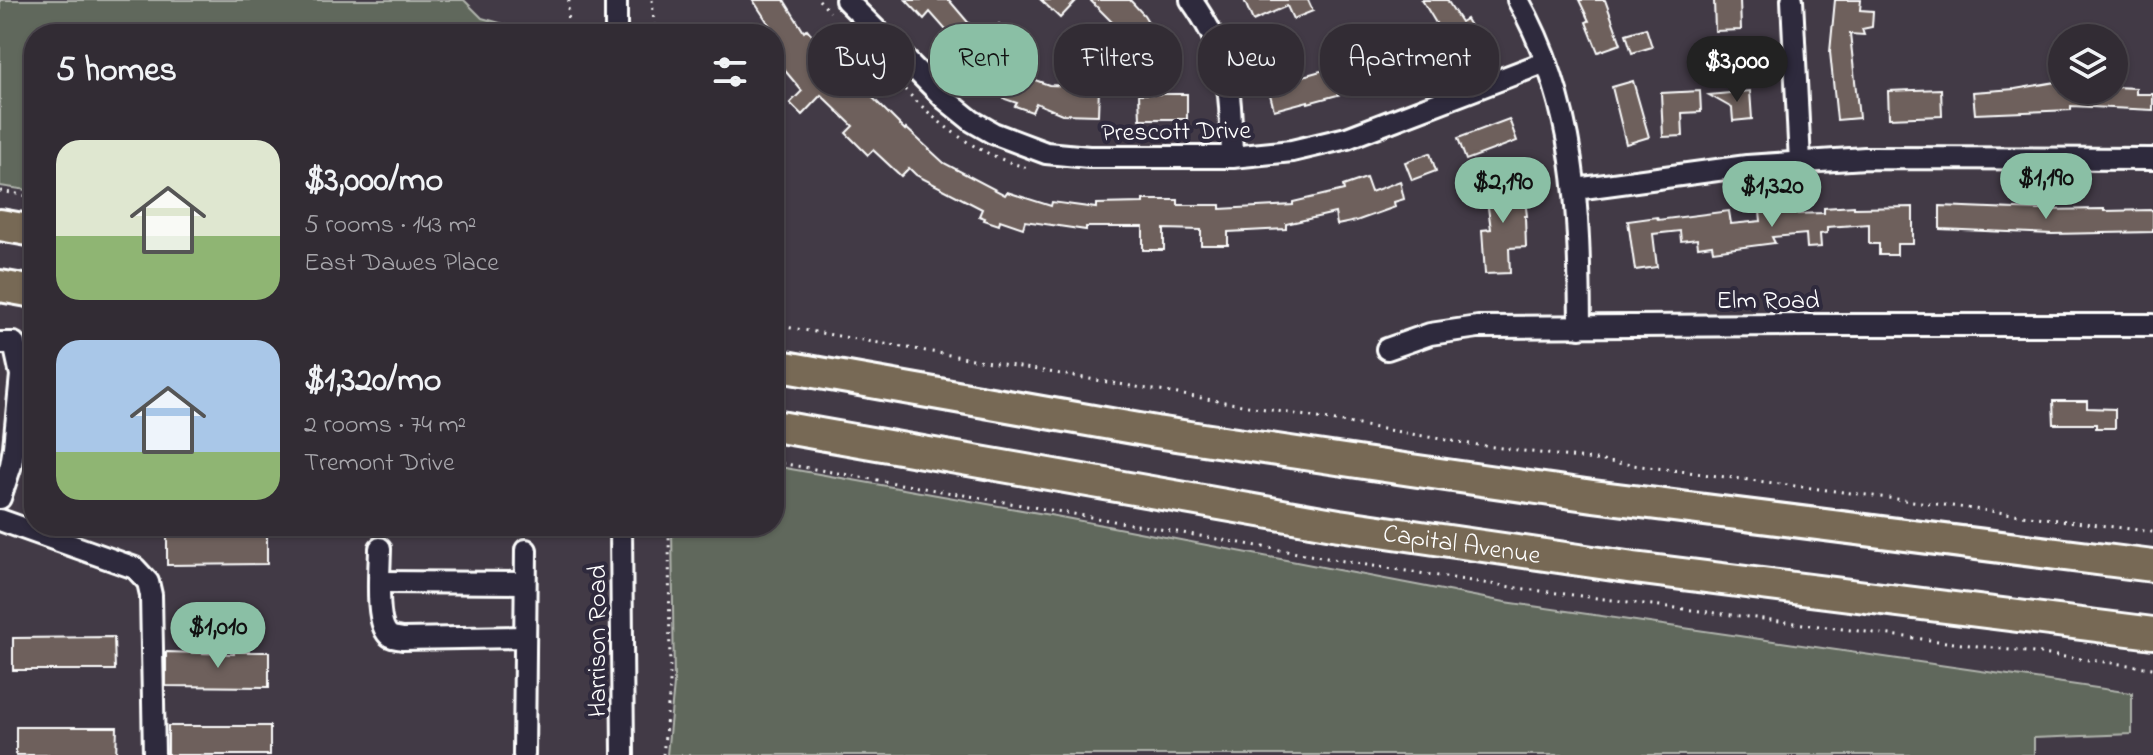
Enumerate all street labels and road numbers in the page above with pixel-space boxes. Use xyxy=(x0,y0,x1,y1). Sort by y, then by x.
street label: Prescott Drive xyxy=(1101,113,1252,153)
street label: Elm Road xyxy=(1716,283,1820,321)
street label: Capital Avenue xyxy=(1380,516,1543,576)
street label: Harrison Road xyxy=(580,564,618,717)

